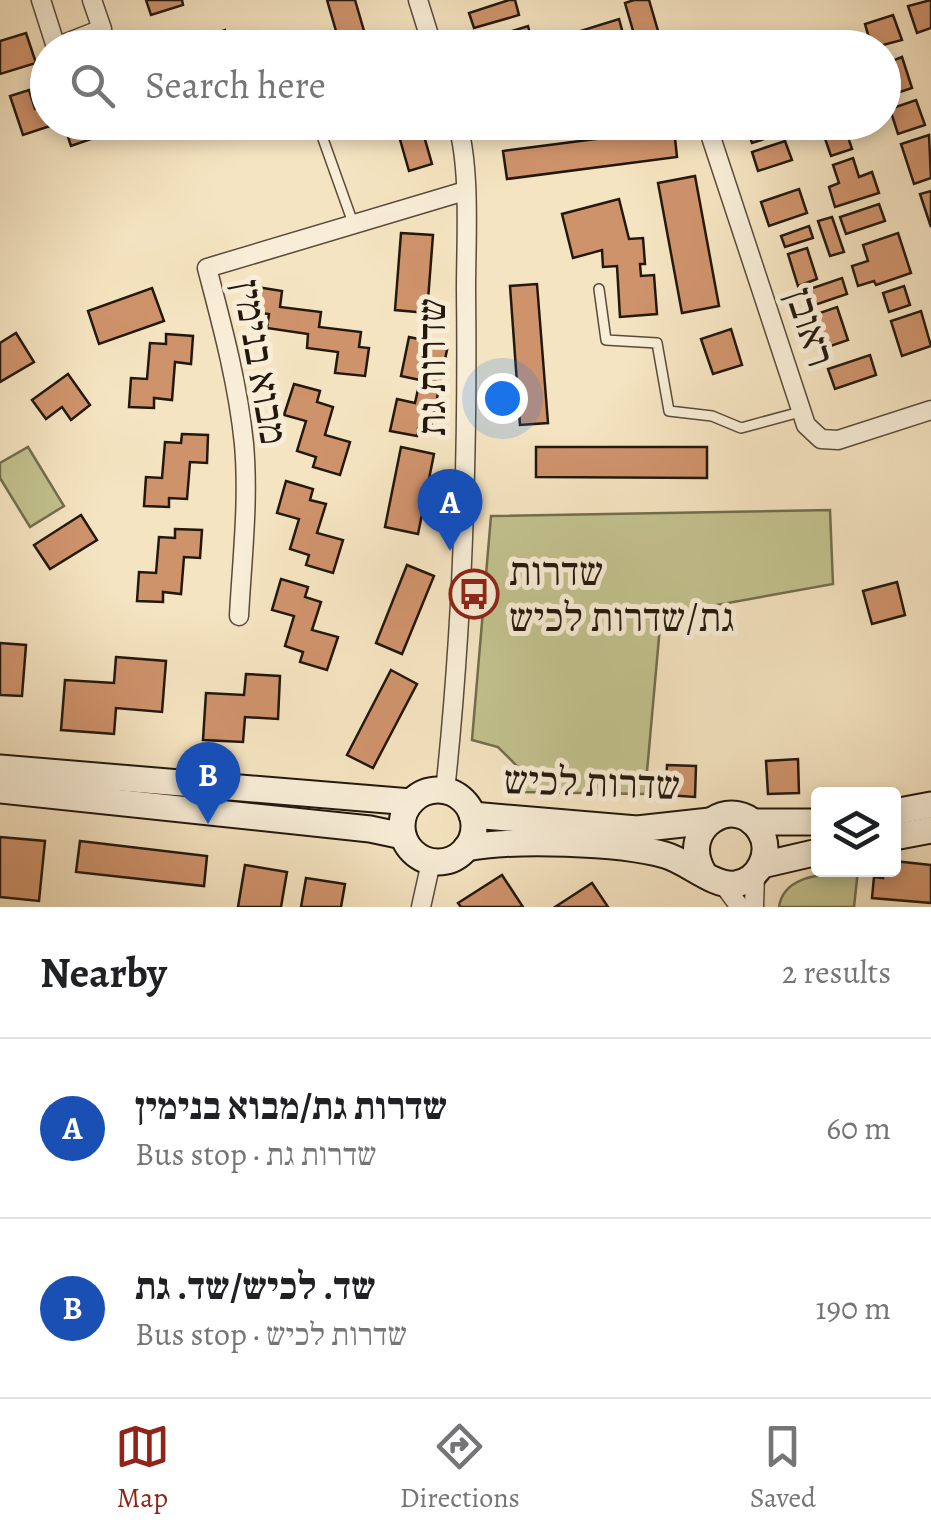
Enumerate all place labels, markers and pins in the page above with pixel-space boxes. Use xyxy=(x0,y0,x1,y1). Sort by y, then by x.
pin: A xyxy=(418,468,482,551)
place label: שדרות גת/שדרות לכיש xyxy=(509,544,735,645)
bus stop icon: שדרות גת/שדרות לכיש xyxy=(448,568,500,620)
pin: B xyxy=(176,742,240,824)

